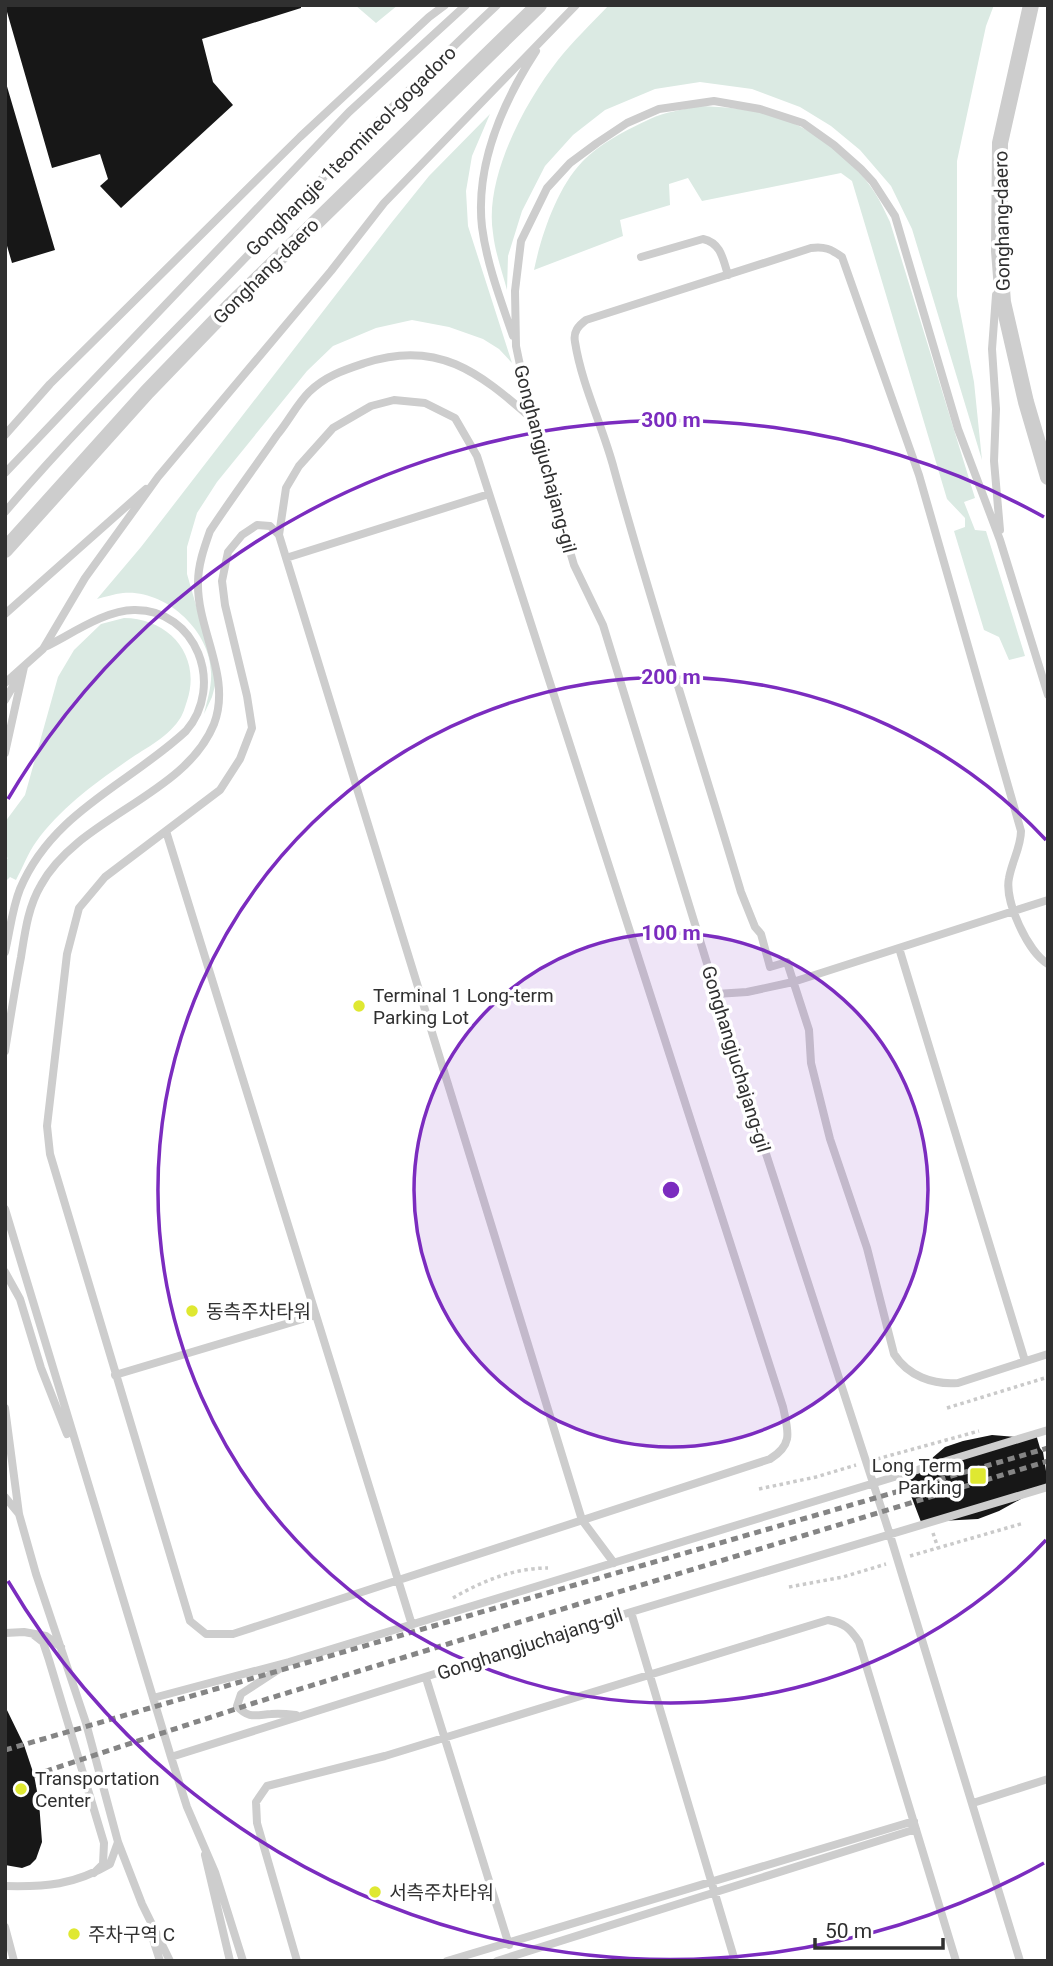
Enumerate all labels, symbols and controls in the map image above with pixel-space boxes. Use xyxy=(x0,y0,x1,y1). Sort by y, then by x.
street label: Gonghangje 1teomineol-gogadoro xyxy=(241,41,461,261)
street label: Gonghang-daero xyxy=(989,151,1015,291)
street label: Gonghang-daero xyxy=(208,213,324,329)
street label: Gonghangjuchajang-gil xyxy=(509,362,581,556)
text: 300 m xyxy=(641,408,701,432)
text: 200 m xyxy=(641,665,701,689)
text: 100 m xyxy=(641,921,701,945)
street label: Gonghangjuchajang-gil xyxy=(697,963,775,1155)
place label: Terminal 1 Long-term Parking Lot xyxy=(373,984,554,1029)
marker: Terminal 1 Long-term Parking Lot xyxy=(351,998,367,1014)
centre of rings xyxy=(659,1178,683,1202)
place label: 동측주차타워 xyxy=(206,1300,311,1323)
marker: 동측주차타워 xyxy=(184,1303,200,1319)
place label: Long Term Parking xyxy=(872,1454,962,1499)
marker: Long Term Parking xyxy=(968,1466,988,1486)
street label: Gonghangjuchajang-gil xyxy=(434,1603,626,1685)
place label: Transportation Center xyxy=(35,1767,159,1812)
marker: Transportation Center xyxy=(13,1781,29,1797)
place label: 서측주차타워 xyxy=(389,1881,494,1904)
marker: 서측주차타워 xyxy=(367,1884,383,1900)
scale bar xyxy=(815,1906,943,1950)
text: 50 m xyxy=(825,1919,872,1943)
place label: 주차구역 C xyxy=(88,1923,175,1946)
marker: 주차구역 C xyxy=(66,1926,82,1942)

